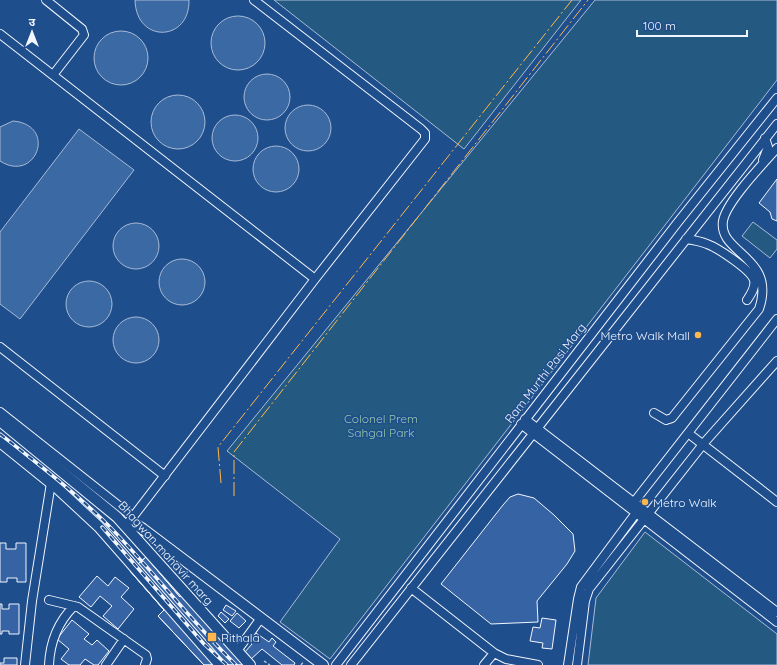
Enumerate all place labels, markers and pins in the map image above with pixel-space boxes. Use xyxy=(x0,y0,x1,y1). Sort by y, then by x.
place label: Metro Walk Mall xyxy=(600,328,690,343)
marker: Metro Walk Mall xyxy=(693,330,703,340)
place label: Metro Walk xyxy=(653,495,717,510)
marker: Metro Walk xyxy=(640,497,650,507)
place label: Rithala xyxy=(221,630,260,645)
marker: Rithala xyxy=(206,631,218,643)

